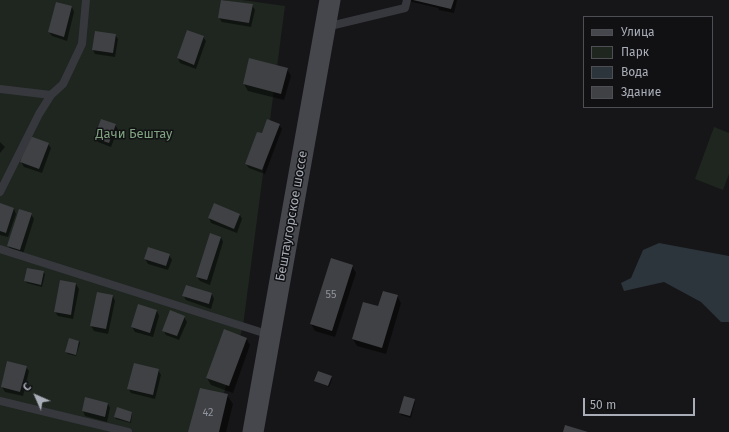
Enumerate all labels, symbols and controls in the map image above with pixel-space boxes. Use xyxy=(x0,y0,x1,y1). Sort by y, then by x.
legend xyxy=(583,16,713,108)
text: Улица xyxy=(621,25,655,39)
text: Парк xyxy=(621,45,649,59)
text: Вода xyxy=(621,65,648,79)
text: Здание xyxy=(621,85,661,99)
park label: Дачи Бештау xyxy=(95,126,173,142)
street label: Бештаугорское шоссе xyxy=(273,150,311,282)
house number: 55 xyxy=(326,288,336,302)
north arrow xyxy=(16,376,56,416)
text: С xyxy=(20,380,34,394)
scale bar xyxy=(585,390,697,416)
text: 50 m xyxy=(590,398,616,412)
house number: 42 xyxy=(202,406,214,420)

